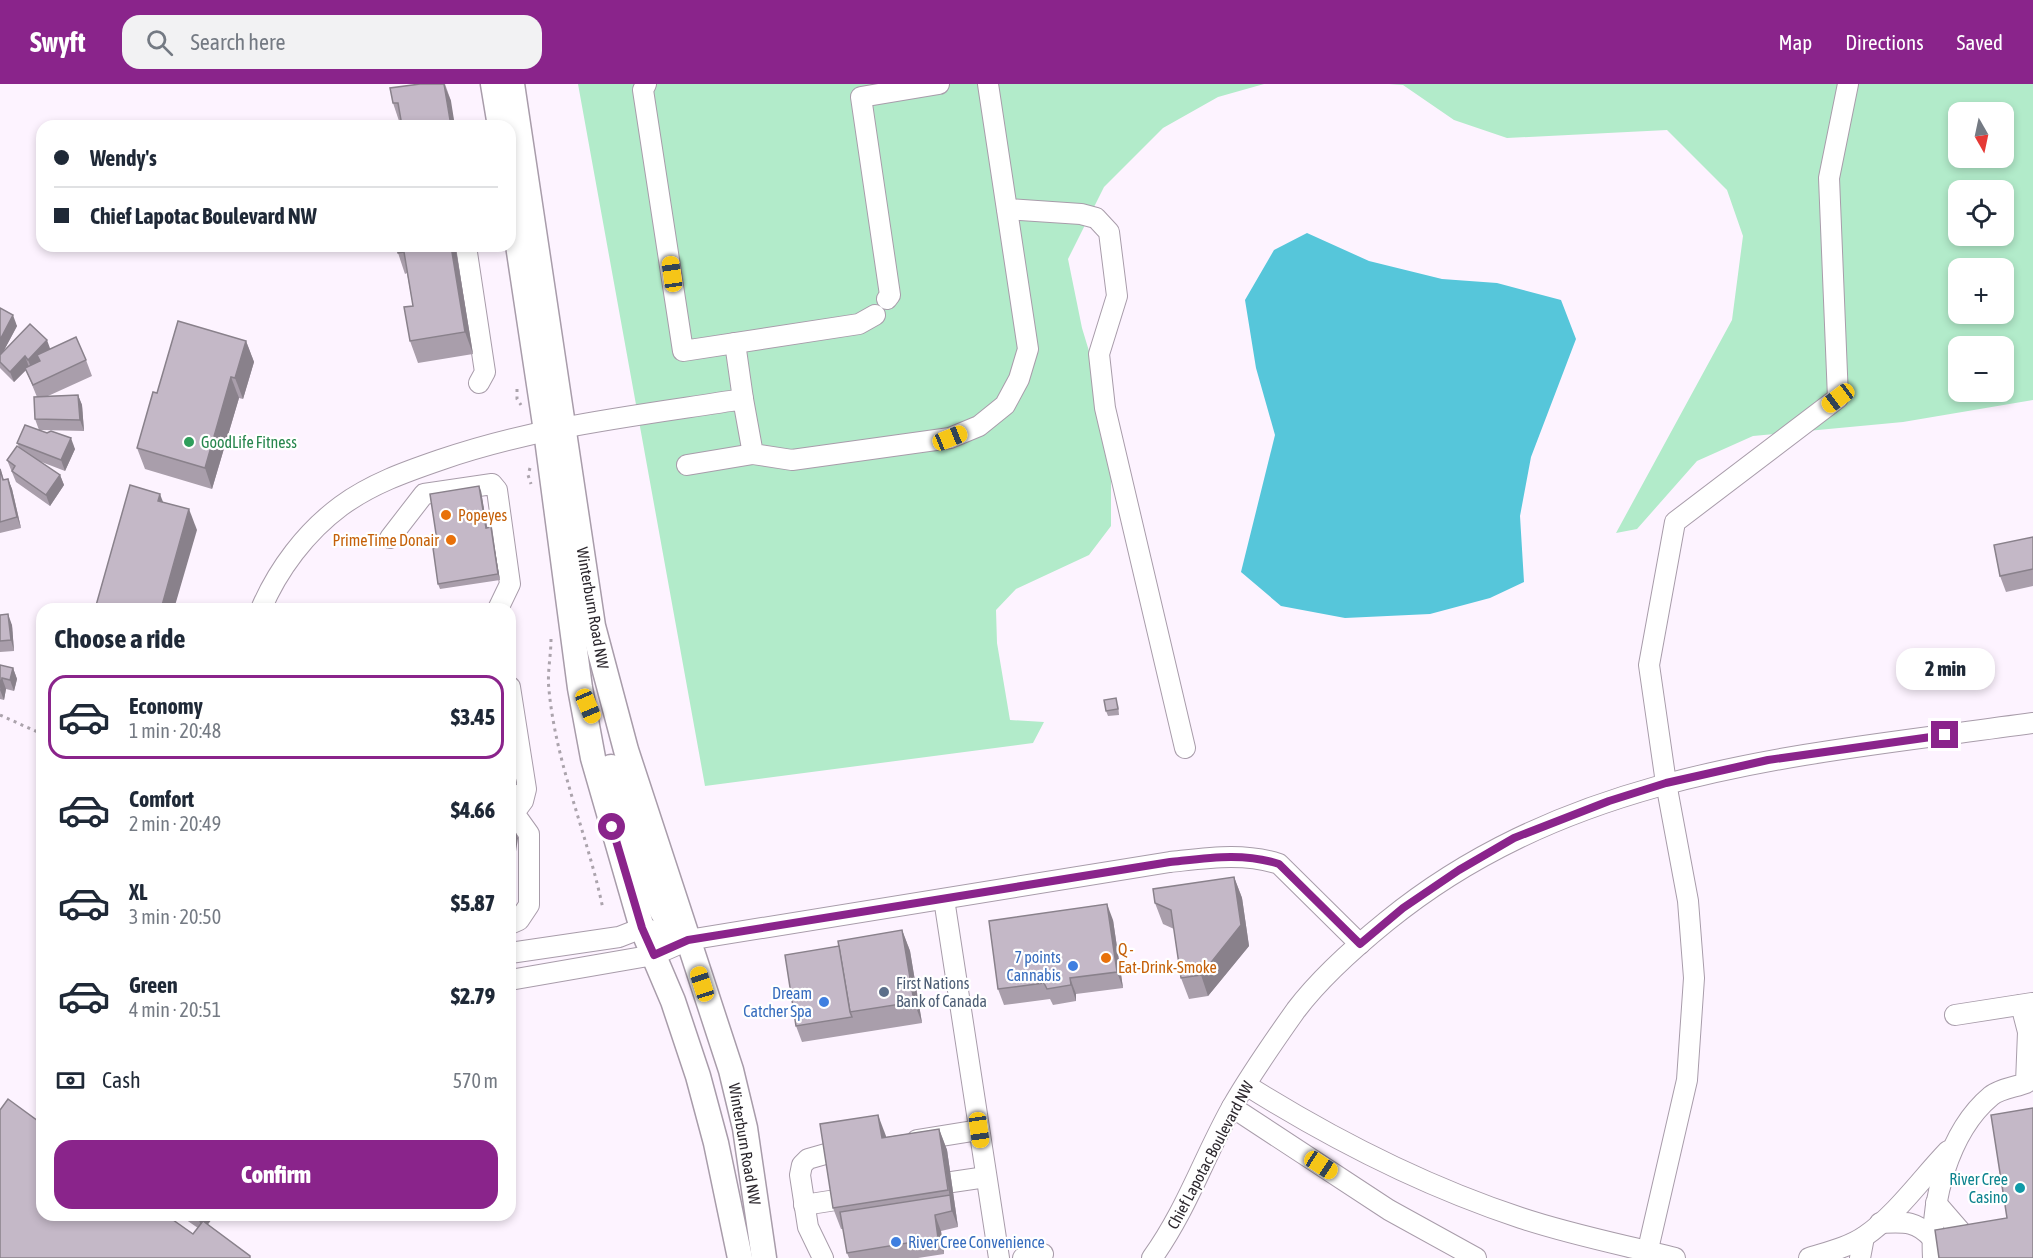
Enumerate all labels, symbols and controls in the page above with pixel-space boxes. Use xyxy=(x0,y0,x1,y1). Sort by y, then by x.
search box xyxy=(122,15,542,69)
text: Swyft xyxy=(30,26,86,58)
icon: search xyxy=(143,26,176,59)
text: Search here xyxy=(191,29,285,55)
text: Map xyxy=(1778,30,1812,54)
text: Directions xyxy=(1845,30,1924,54)
text: Saved xyxy=(1957,30,2003,54)
north arrow xyxy=(1948,102,2014,168)
map controls xyxy=(1948,102,2014,402)
text: Wendy's xyxy=(90,145,157,171)
button: locate xyxy=(1948,180,2014,246)
text: Chief Lapotac Boulevard NW xyxy=(90,203,317,229)
car xyxy=(661,255,683,293)
button: + xyxy=(1948,258,2014,324)
button: − xyxy=(1948,336,2014,402)
car xyxy=(1818,380,1858,416)
car xyxy=(930,423,970,453)
place label: GoodLife Fitness xyxy=(201,433,297,451)
marker: GoodLife Fitness xyxy=(182,435,196,449)
place label: Popeyes xyxy=(458,506,508,525)
marker: Popeyes xyxy=(439,508,453,522)
place label: PrimeTime Donair xyxy=(333,531,439,549)
marker: PrimeTime Donair xyxy=(444,533,458,547)
street label: Winterburn Road NW xyxy=(573,546,613,671)
text: Choose a ride xyxy=(54,623,186,654)
callout: 2 min xyxy=(1896,648,1994,690)
text: 2 min xyxy=(1925,657,1966,680)
car xyxy=(573,686,603,726)
icon: car xyxy=(57,690,111,744)
text: Economy xyxy=(129,693,203,719)
text: $3.45 xyxy=(451,704,495,730)
text: 1 min · 20:48 xyxy=(129,719,221,742)
route end xyxy=(1931,721,1958,748)
icon: car xyxy=(57,783,111,837)
text: Comfort xyxy=(129,786,194,812)
text: $4.66 xyxy=(451,797,495,823)
text: 2 min · 20:49 xyxy=(129,812,221,835)
route start xyxy=(598,813,625,840)
icon: car xyxy=(57,876,111,930)
text: XL xyxy=(129,879,147,905)
text: $5.87 xyxy=(451,890,495,916)
text: 3 min · 20:50 xyxy=(129,905,221,928)
place label: Q - Eat-Drink-Smoke xyxy=(1118,940,1217,976)
place label: 7 points Cannabis xyxy=(1006,948,1061,984)
marker: Q - Eat-Drink-Smoke xyxy=(1099,951,1113,965)
marker: 7 points Cannabis xyxy=(1066,959,1080,973)
car xyxy=(688,964,716,1004)
icon: car xyxy=(57,969,111,1023)
text: Green xyxy=(129,972,178,998)
place label: First Nations Bank of Canada xyxy=(896,974,987,1010)
text: $2.79 xyxy=(451,983,495,1009)
place label: Dream Catcher Spa xyxy=(743,984,812,1021)
marker: First Nations Bank of Canada xyxy=(877,985,891,999)
marker: Dream Catcher Spa xyxy=(817,995,831,1009)
text: 4 min · 20:51 xyxy=(129,998,221,1021)
icon: cash xyxy=(54,1064,87,1097)
text: Cash xyxy=(102,1067,141,1093)
text: 570 m xyxy=(453,1069,498,1092)
street label: Chief Lapotac Boulevard NW xyxy=(1163,1078,1258,1232)
street label: Winterburn Road NW xyxy=(725,1082,765,1207)
car xyxy=(968,1111,990,1149)
button: Confirm xyxy=(54,1140,498,1209)
car xyxy=(1301,1148,1341,1182)
place label: River Cree Casino xyxy=(1949,1170,2008,1206)
marker: River Cree Casino xyxy=(2013,1181,2027,1195)
place label: River Cree Convenience xyxy=(908,1233,1045,1251)
marker: River Cree Convenience xyxy=(889,1235,903,1249)

